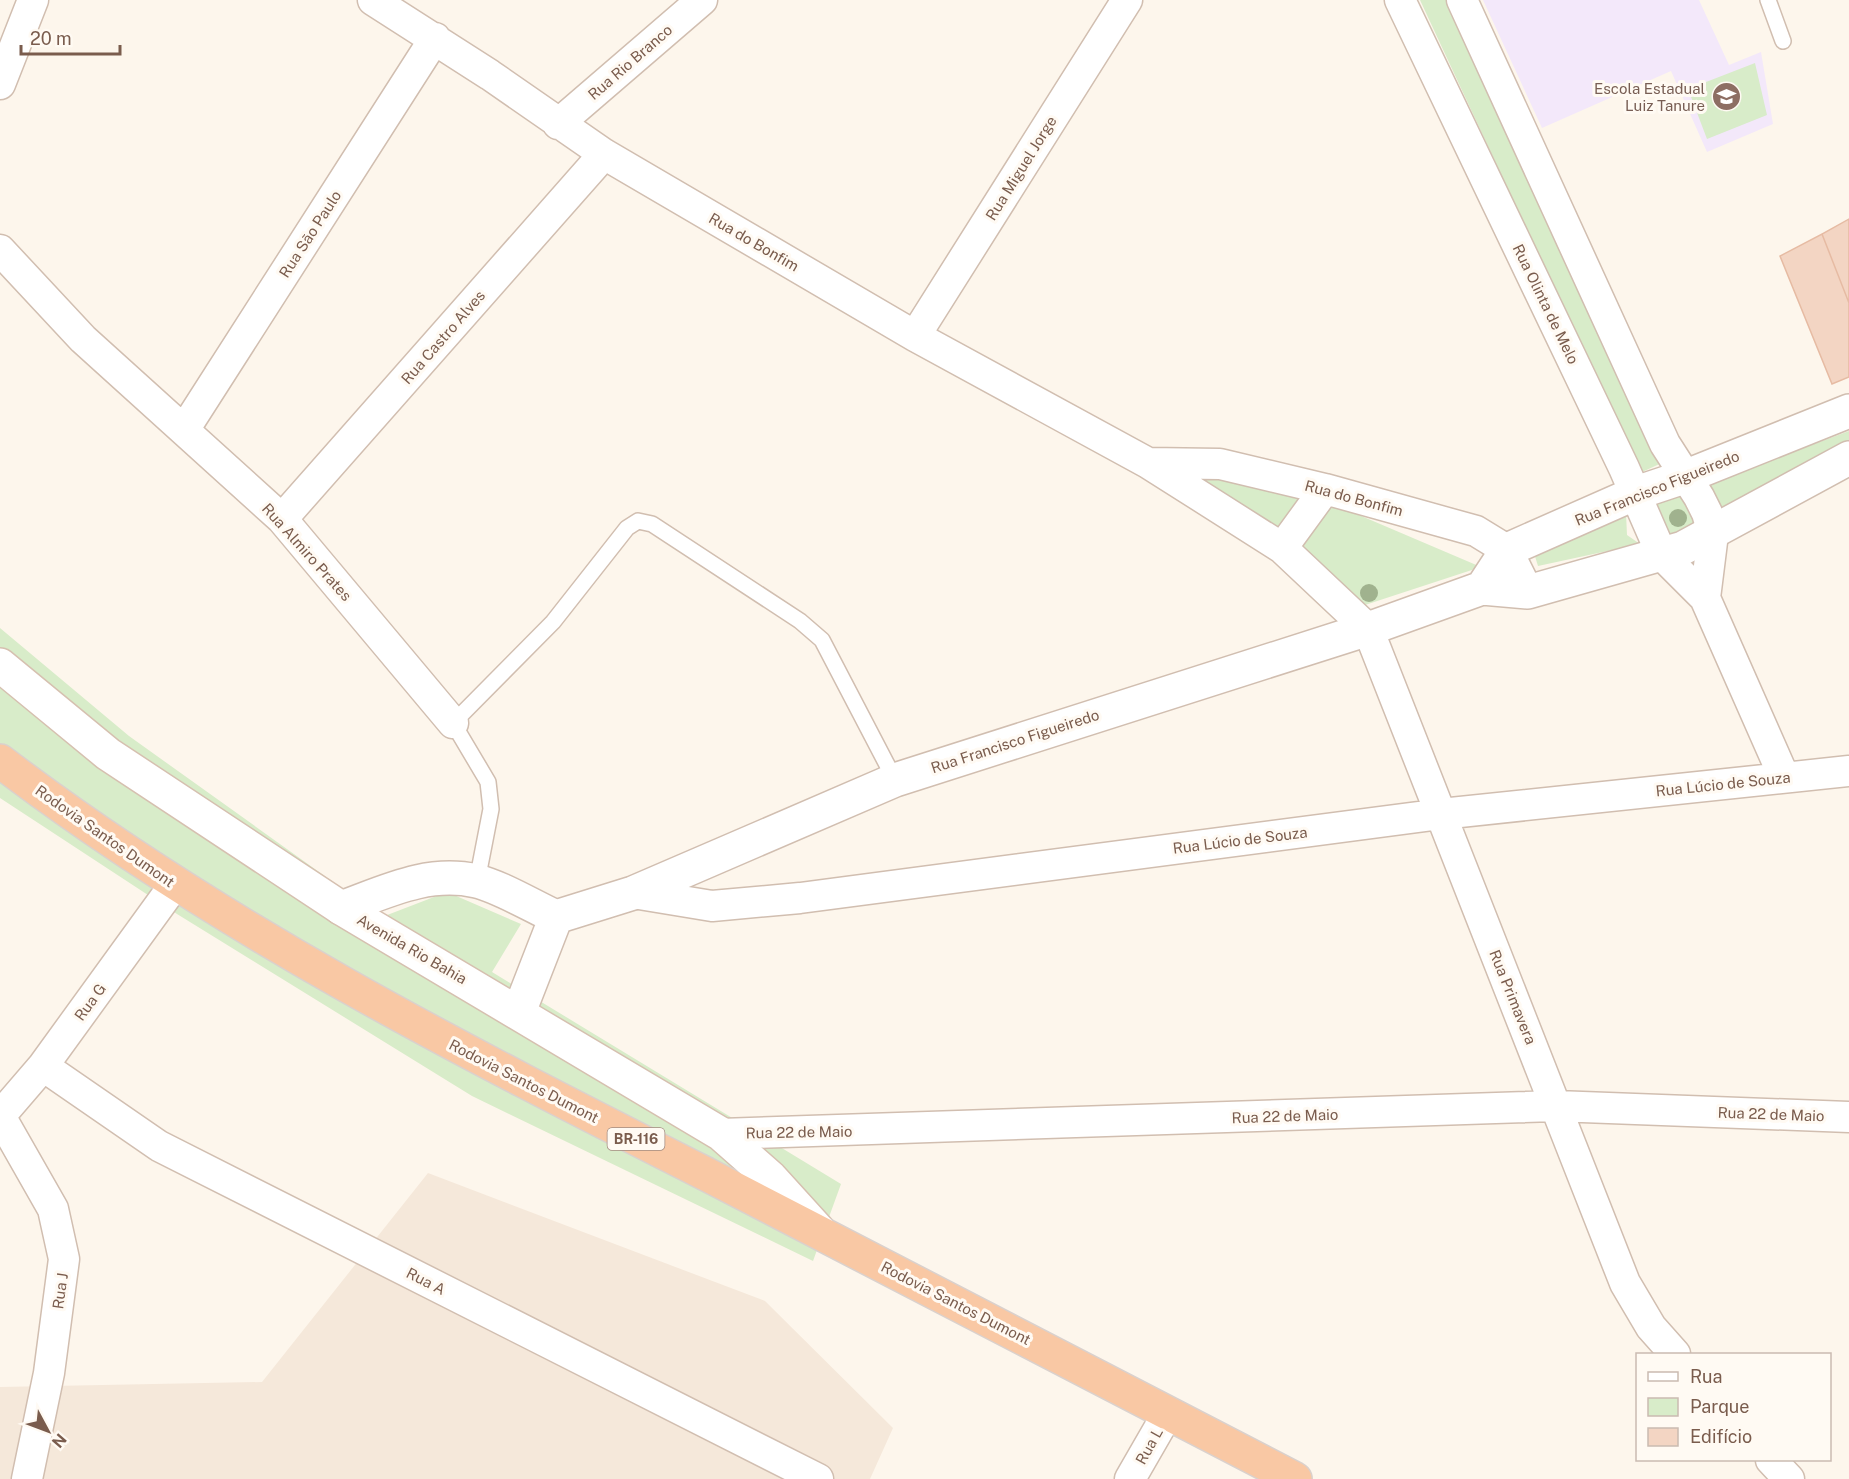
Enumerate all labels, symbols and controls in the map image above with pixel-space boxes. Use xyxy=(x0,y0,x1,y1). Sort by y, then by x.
scale bar xyxy=(21,18,120,56)
street label: Rua Rio Branco xyxy=(585,21,675,103)
text: 20 m xyxy=(30,28,72,49)
place label: Escola Estadual Luiz Tanure xyxy=(1594,80,1705,114)
school or university icon: Escola Estadual Luiz Tanure xyxy=(1710,81,1742,113)
street label: Rua Miguel Jorge xyxy=(982,113,1060,223)
street label: Rua São Paulo xyxy=(276,187,344,281)
street label: Rua do Bonfim xyxy=(706,209,802,275)
street label: Rua Olinta de Melo xyxy=(1510,241,1582,367)
street label: Rua Castro Alves xyxy=(398,287,488,387)
street label: Rua Francisco Figueiredo xyxy=(1572,447,1742,529)
street label: Rua do Bonfim xyxy=(1303,477,1405,519)
street label: Rua Almiro Prates xyxy=(259,500,355,604)
street label: Rua Francisco Figueiredo xyxy=(929,706,1101,776)
street label: Rua Lúcio de Souza xyxy=(1655,768,1791,800)
street label: Rodovia Santos Dumont xyxy=(32,782,178,891)
street label: Rua Lúcio de Souza xyxy=(1172,823,1308,857)
street label: Avenida Rio Bahia xyxy=(354,911,470,987)
street label: Rua Primavera xyxy=(1486,947,1540,1047)
street label: Rua G xyxy=(71,980,109,1024)
street label: Rodovia Santos Dumont xyxy=(446,1036,602,1126)
street label: Rua 22 de Maio xyxy=(1717,1104,1825,1124)
street label: Rua 22 de Maio xyxy=(1231,1106,1339,1126)
street label: Rua 22 de Maio xyxy=(746,1123,852,1141)
road number: BR-116 xyxy=(608,1128,664,1150)
street label: Rodovia Santos Dumont xyxy=(878,1258,1034,1348)
street label: Rua A xyxy=(404,1264,449,1298)
street label: Rua J xyxy=(49,1272,71,1310)
legend xyxy=(1636,1353,1831,1461)
text: Rua xyxy=(1690,1366,1722,1387)
text: Parque xyxy=(1690,1396,1750,1417)
north arrow xyxy=(18,1401,78,1461)
street label: Rua L xyxy=(1132,1425,1166,1467)
text: Edifício xyxy=(1690,1426,1752,1447)
text: N xyxy=(48,1430,70,1451)

